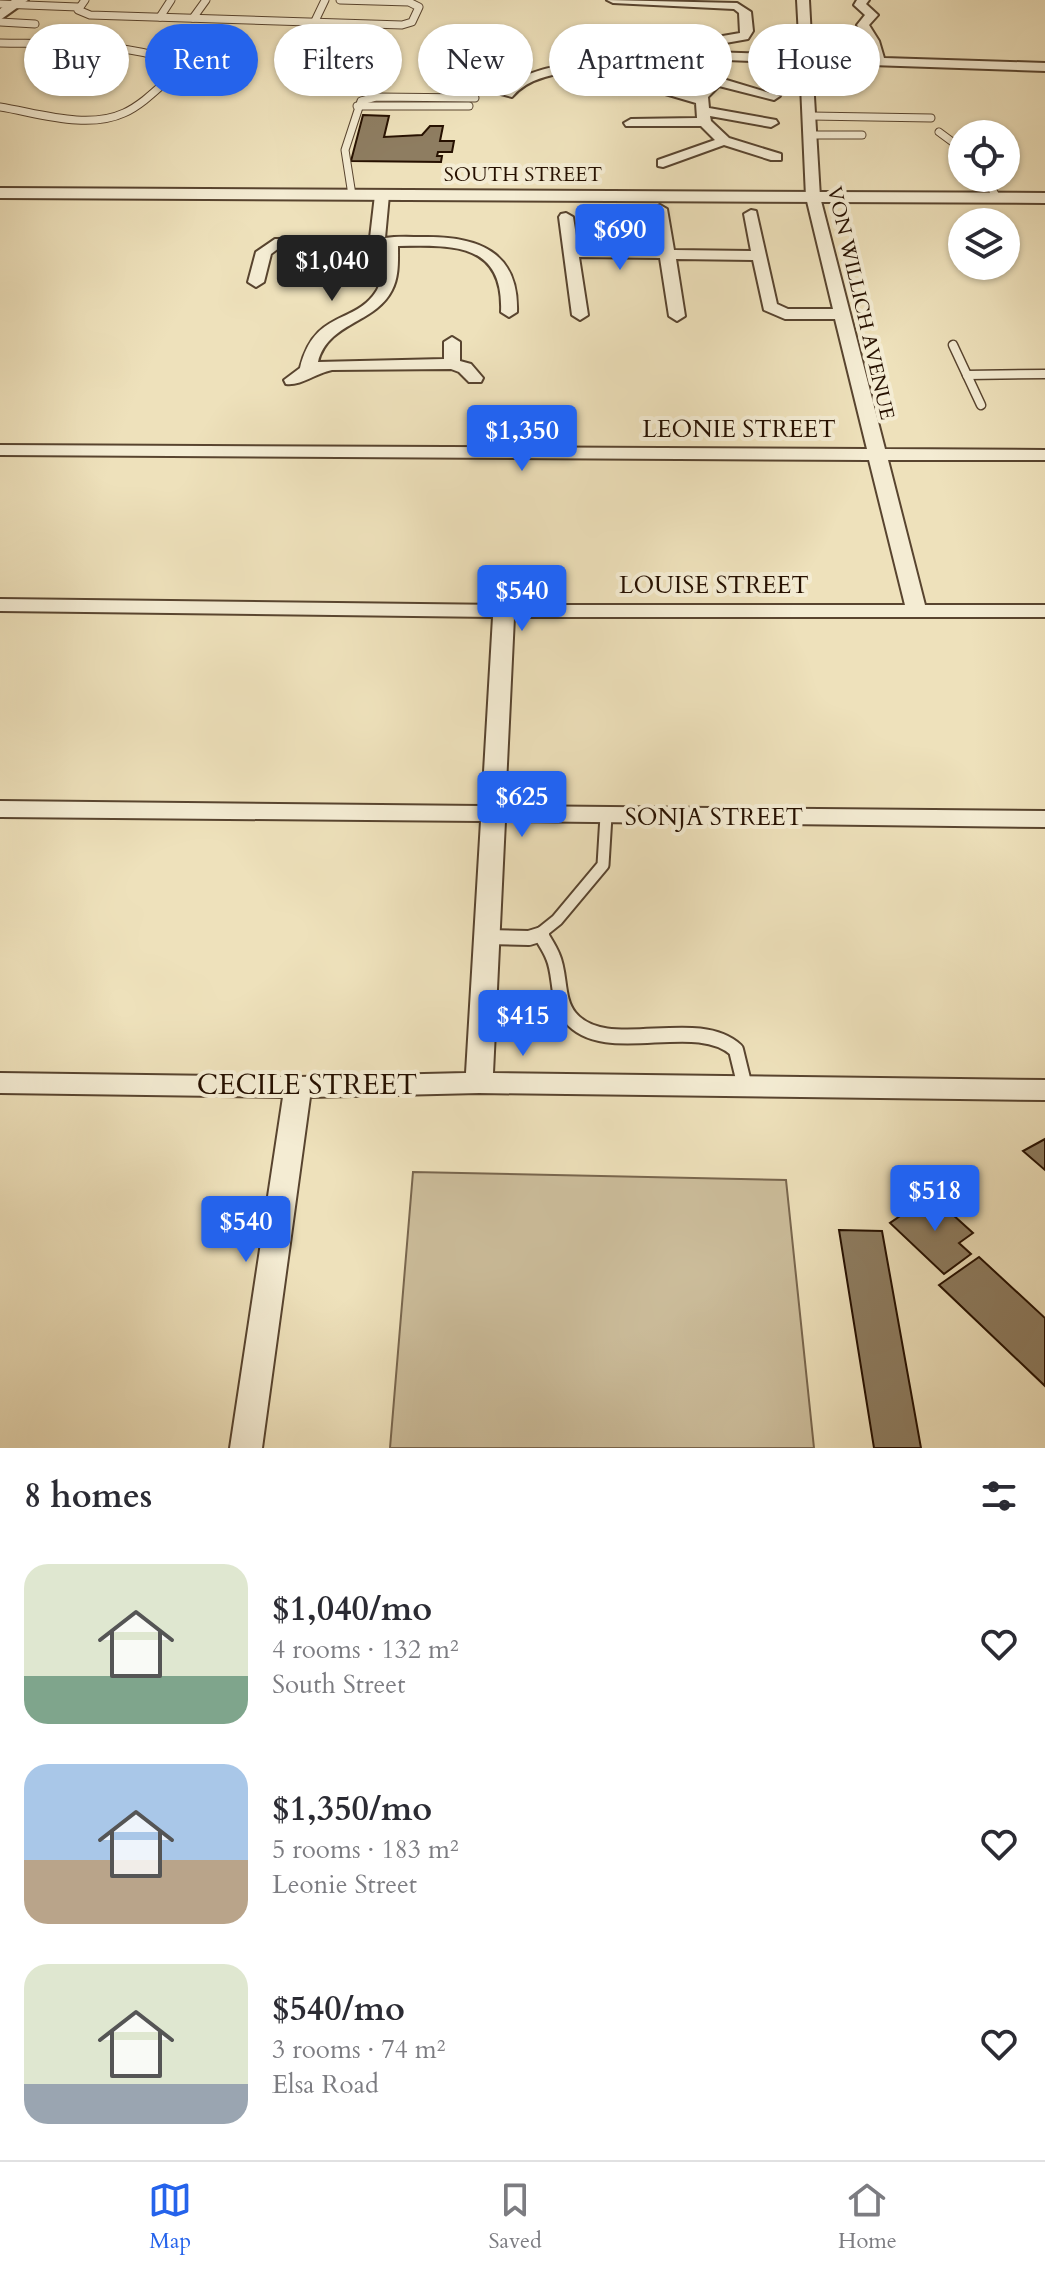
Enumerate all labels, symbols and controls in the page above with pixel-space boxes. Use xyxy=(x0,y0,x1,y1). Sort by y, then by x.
chip: Buy xyxy=(24,24,129,96)
chip: Rent xyxy=(145,24,258,96)
chip: Filters xyxy=(274,24,402,96)
chip: New xyxy=(418,24,533,96)
chip: Apartment xyxy=(549,24,732,96)
chip: House xyxy=(748,24,880,96)
map controls xyxy=(948,120,1020,280)
button: locate xyxy=(948,120,1020,192)
street label: SOUTH STREET xyxy=(444,161,602,188)
street label: VON WILLICH AVENUE xyxy=(821,184,901,422)
pin: $690 xyxy=(573,204,667,272)
button: layers xyxy=(948,208,1020,280)
text: $690 xyxy=(593,212,647,247)
pin: $1,040 xyxy=(267,235,397,303)
text: $1,040 xyxy=(295,243,369,278)
pin: $1,350 xyxy=(457,405,587,473)
text: $1,350 xyxy=(485,413,559,448)
street label: LEONIE STREET xyxy=(642,413,836,446)
pin: $540 xyxy=(475,565,569,633)
street label: LOUISE STREET xyxy=(619,569,809,602)
text: $540 xyxy=(495,573,549,608)
pin: $625 xyxy=(475,771,569,839)
text: $625 xyxy=(495,779,549,814)
street label: SONJA STREET xyxy=(625,801,803,834)
pin: $415 xyxy=(476,990,570,1058)
text: $415 xyxy=(496,998,550,1033)
street label: CECILE STREET xyxy=(197,1066,417,1104)
pin: $518 xyxy=(888,1165,982,1233)
text: $518 xyxy=(908,1173,962,1208)
pin: $540 xyxy=(199,1196,293,1264)
text: $540 xyxy=(219,1204,273,1239)
text: 8 homes xyxy=(24,1473,152,1519)
icon: filters xyxy=(977,1474,1021,1518)
text: $1,040/mo xyxy=(272,1586,432,1632)
icon: home xyxy=(88,1596,184,1692)
icon: heart xyxy=(977,1622,1021,1666)
text: 4 rooms · 132 m² xyxy=(272,1632,459,1667)
text: South Street xyxy=(272,1667,405,1702)
text: $1,350/mo xyxy=(272,1786,432,1832)
icon: home xyxy=(88,1796,184,1892)
icon: heart xyxy=(977,1822,1021,1866)
text: 5 rooms · 183 m² xyxy=(272,1832,459,1867)
text: Leonie Street xyxy=(272,1867,417,1902)
text: $540/mo xyxy=(272,1986,405,2032)
icon: home xyxy=(88,1996,184,2092)
icon: heart xyxy=(977,2022,1021,2066)
text: 3 rooms · 74 m² xyxy=(272,2032,445,2067)
text: Elsa Road xyxy=(272,2067,379,2102)
tab: Map xyxy=(148,2178,192,2256)
tab: Saved xyxy=(488,2178,542,2256)
tab: Home xyxy=(838,2178,897,2256)

